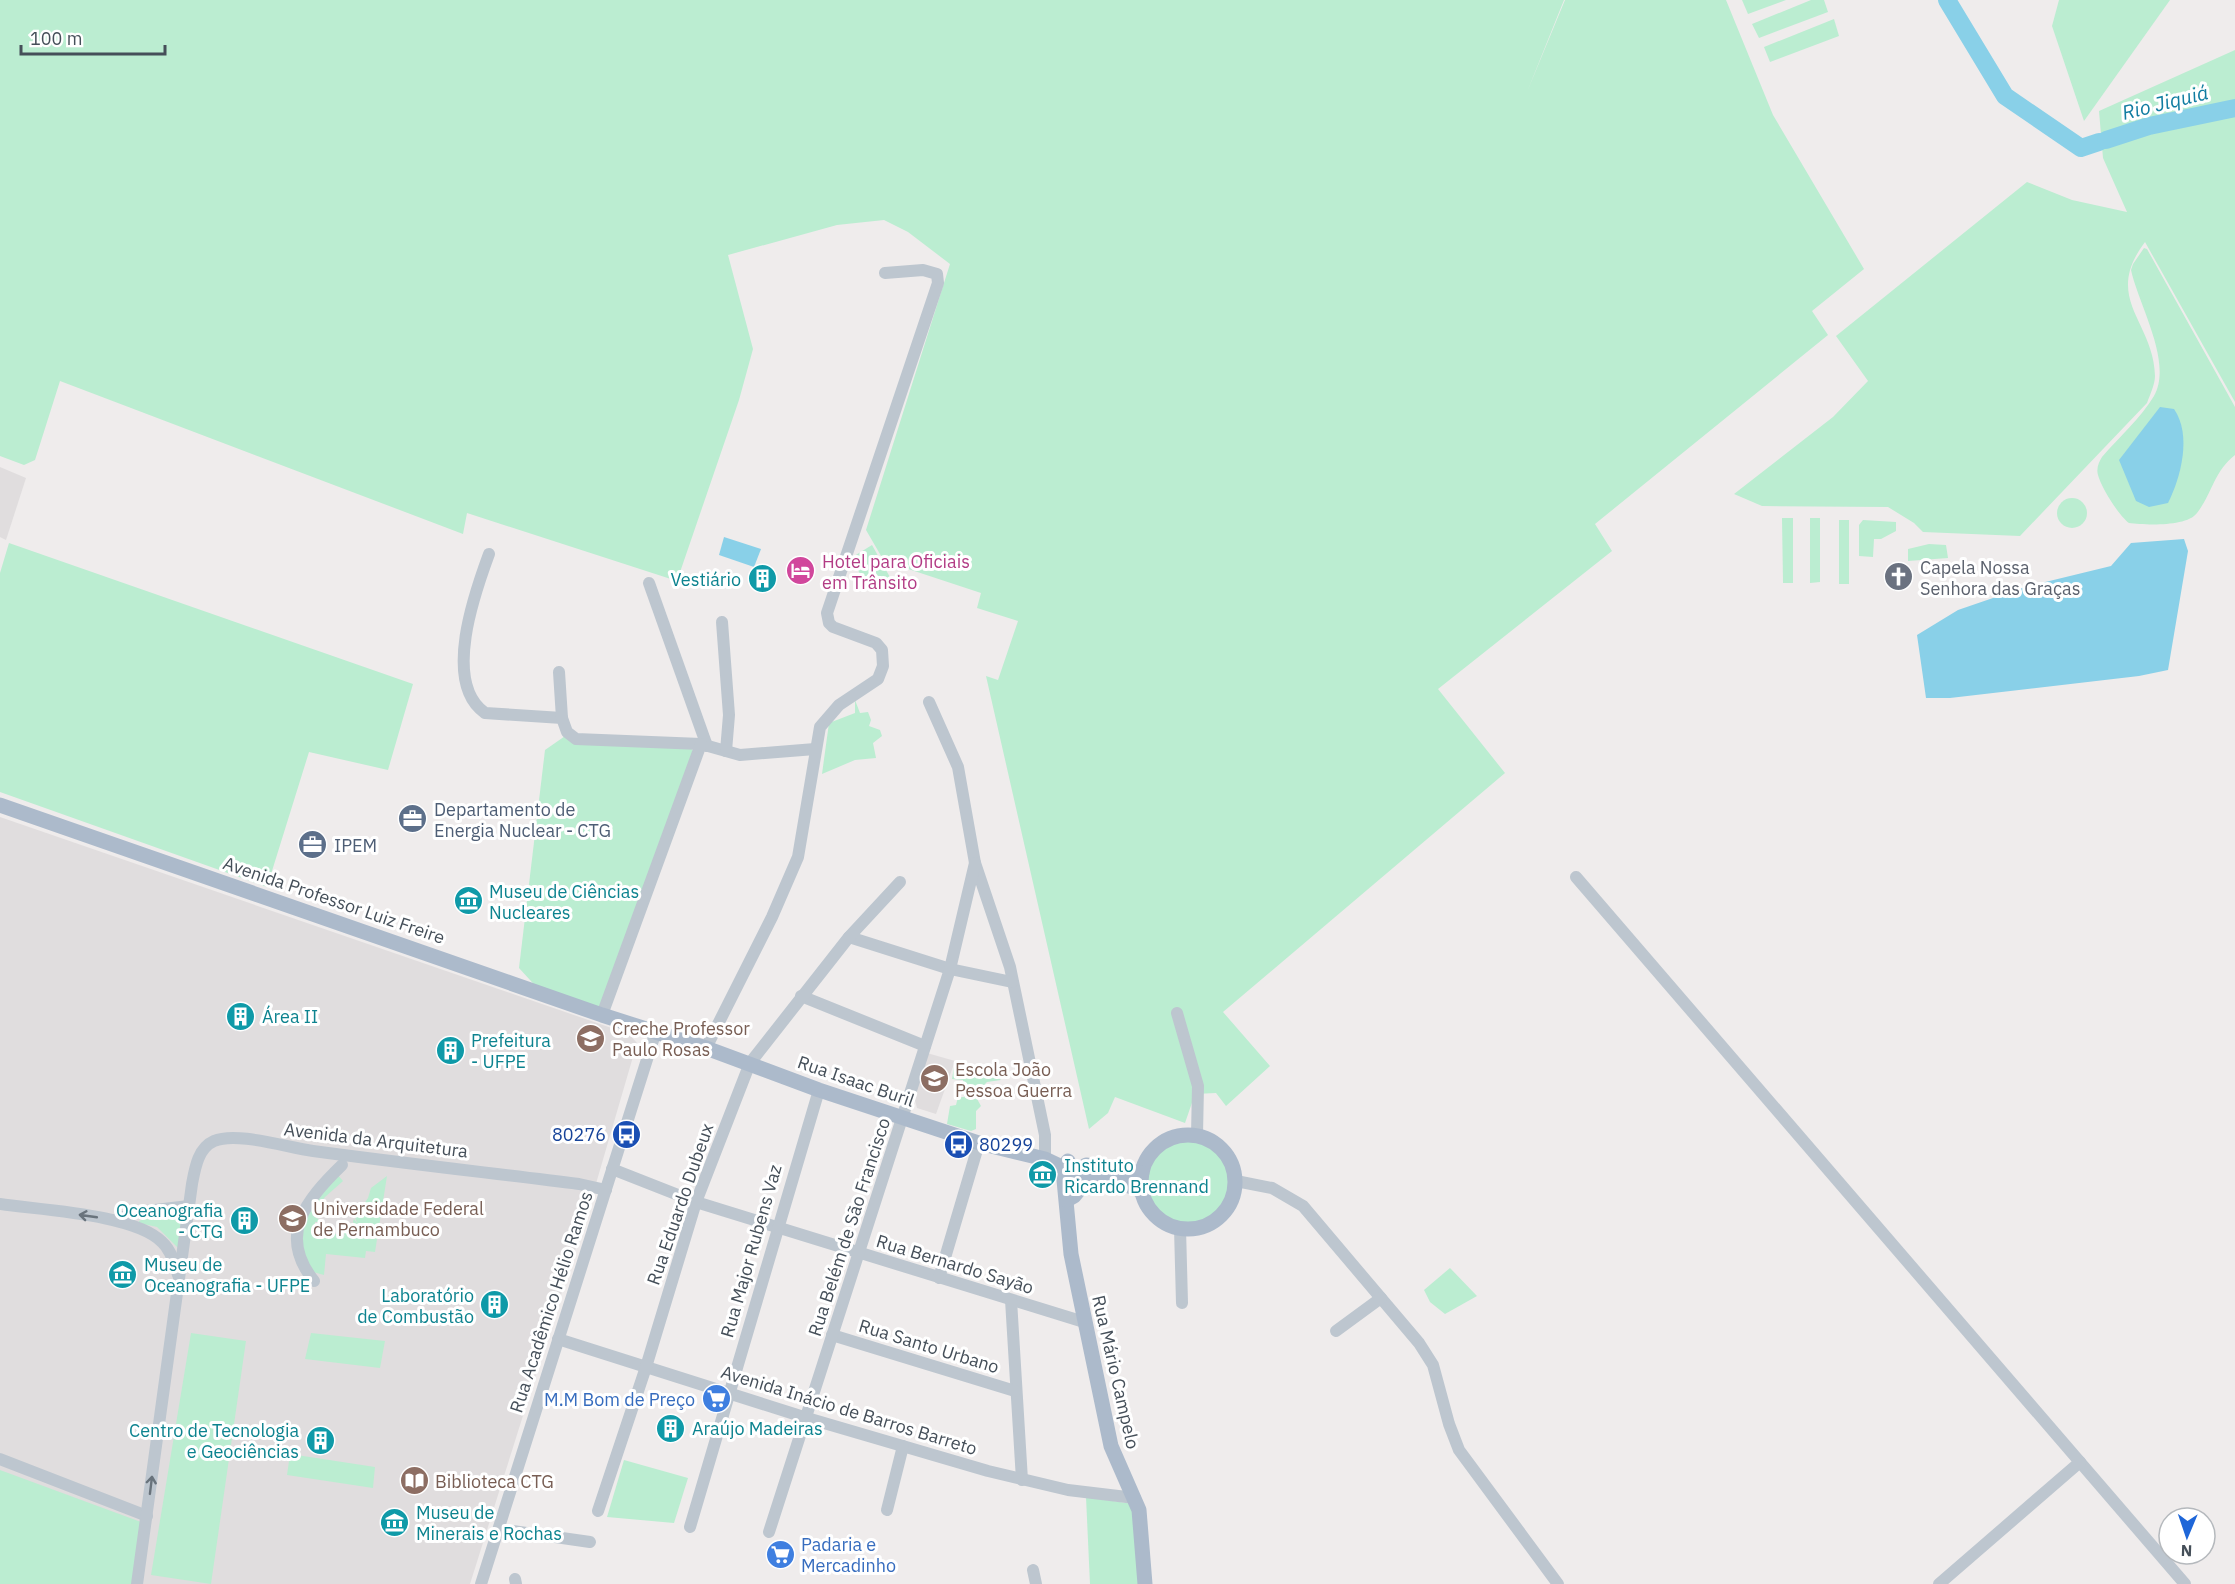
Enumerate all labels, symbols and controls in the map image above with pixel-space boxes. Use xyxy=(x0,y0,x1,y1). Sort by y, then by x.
scale bar xyxy=(21,18,165,56)
text: 100 m xyxy=(30,27,82,50)
water label: Rio Jiquiá xyxy=(2119,78,2211,126)
place label: Hotel para Oficiais em Trânsito xyxy=(822,550,970,594)
hotel icon: Hotel para Oficiais em Trânsito xyxy=(785,555,817,587)
place label: Capela Nossa Senhora das Graças xyxy=(1920,556,2080,600)
church icon: Capela Nossa Senhora das Graças xyxy=(1883,561,1915,593)
building icon: Vestiário xyxy=(746,563,778,595)
place label: Vestiário xyxy=(670,568,741,591)
place label: Departamento de Energia Nuclear - CTG xyxy=(434,798,611,842)
office icon: Departamento de Energia Nuclear - CTG xyxy=(397,803,429,835)
office icon: IPEM xyxy=(297,829,329,861)
place label: IPEM xyxy=(334,834,377,857)
street label: Avenida Professor Luiz Freire xyxy=(220,851,448,949)
place label: Museu de Ciências Nucleares xyxy=(489,880,639,924)
museum icon: Museu de Ciências Nucleares xyxy=(452,885,484,917)
building icon: Área II xyxy=(225,1000,257,1032)
place label: Área II xyxy=(262,1005,318,1028)
place label: Creche Professor Paulo Rosas xyxy=(612,1017,750,1061)
school or university icon: Creche Professor Paulo Rosas xyxy=(575,1022,607,1054)
place label: Prefeitura - UFPE xyxy=(471,1029,551,1073)
building icon: Prefeitura - UFPE xyxy=(434,1034,466,1066)
street label: Rua Isaac Buril xyxy=(795,1050,918,1112)
place label: Escola João Pessoa Guerra xyxy=(955,1058,1073,1102)
school or university icon: Escola João Pessoa Guerra xyxy=(918,1063,950,1095)
street label: Rua Belém de São Francisco xyxy=(803,1115,895,1339)
street label: Avenida da Arquitetura xyxy=(283,1117,470,1163)
bus stop icon: 80276 xyxy=(611,1118,643,1150)
street label: Rua Eduardo Dubeux xyxy=(642,1120,718,1288)
place label: 80276 xyxy=(552,1123,606,1146)
bus stop icon: 80299 xyxy=(942,1128,974,1160)
place label: 80299 xyxy=(979,1133,1033,1156)
place label: Instituto Ricardo Brennand xyxy=(1064,1154,1209,1198)
museum icon: Instituto Ricardo Brennand xyxy=(1027,1159,1059,1191)
street label: Rua Major Rubens Vaz xyxy=(715,1162,787,1340)
street label: Rua Acadêmico Hélio Ramos xyxy=(504,1188,598,1416)
place label: Universidade Federal de Pernambuco xyxy=(313,1197,484,1241)
place label: Oceanografia - CTG xyxy=(116,1199,223,1243)
school or university icon: Universidade Federal de Pernambuco xyxy=(276,1202,308,1234)
building icon: Oceanografia - CTG xyxy=(228,1204,260,1236)
one-way arrow xyxy=(78,1211,98,1222)
street label: Rua Bernardo Sayão xyxy=(874,1229,1036,1299)
place label: Museu de Oceanografia - UFPE xyxy=(144,1253,310,1297)
museum icon: Museu de Oceanografia - UFPE xyxy=(107,1258,139,1290)
place label: Laboratório de Combustão xyxy=(357,1284,474,1328)
building icon: Laboratório de Combustão xyxy=(479,1289,511,1321)
street label: Rua Mário Campelo xyxy=(1087,1293,1145,1451)
street label: Rua Santo Urbano xyxy=(856,1314,1002,1378)
street label: Avenida Inácio de Barros Barreto xyxy=(718,1360,980,1460)
supermarket icon: M.M Bom de Preço xyxy=(700,1383,732,1415)
place label: M.M Bom de Preço xyxy=(544,1388,695,1411)
building icon: Araújo Madeiras xyxy=(655,1412,687,1444)
place label: Araújo Madeiras xyxy=(692,1417,823,1440)
place label: Centro de Tecnologia e Geociências xyxy=(129,1419,299,1463)
building icon: Centro de Tecnologia e Geociências xyxy=(304,1424,336,1456)
library icon: Biblioteca CTG xyxy=(398,1465,430,1497)
place label: Biblioteca CTG xyxy=(435,1470,554,1493)
one-way arrow xyxy=(146,1475,157,1495)
place label: Museu de Minerais e Rochas xyxy=(416,1501,562,1545)
museum icon: Museu de Minerais e Rochas xyxy=(379,1506,411,1538)
north arrow xyxy=(2157,1506,2217,1566)
place label: Padaria e Mercadinho xyxy=(801,1533,896,1577)
supermarket icon: Padaria e Mercadinho xyxy=(764,1538,796,1570)
text: N xyxy=(2180,1541,2193,1561)

